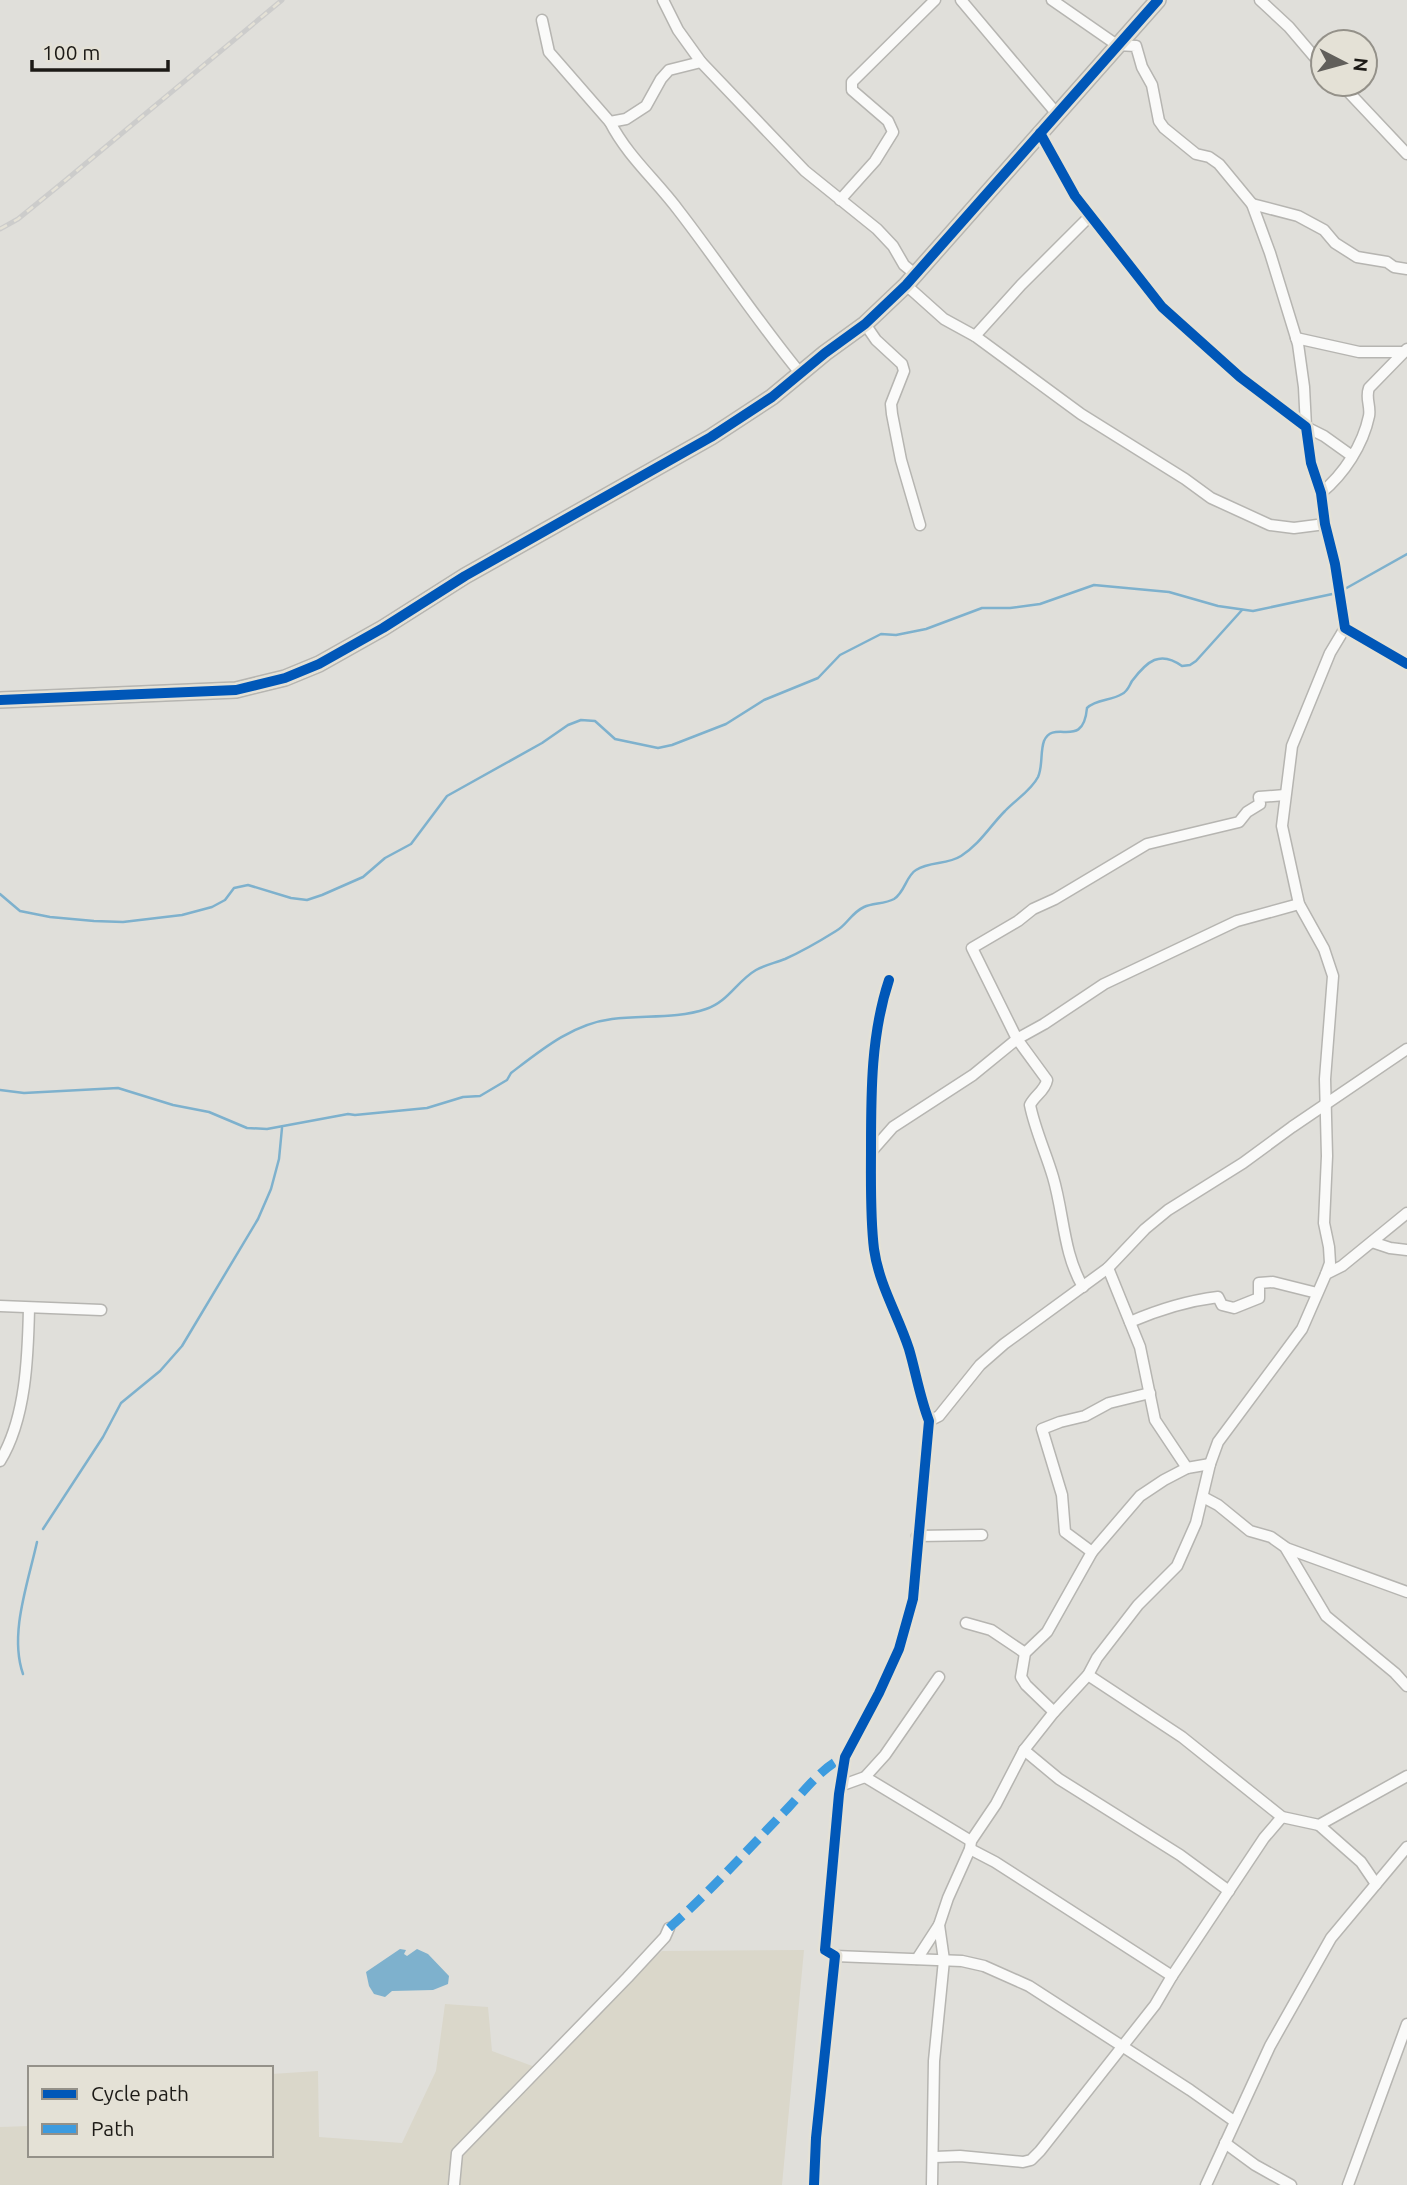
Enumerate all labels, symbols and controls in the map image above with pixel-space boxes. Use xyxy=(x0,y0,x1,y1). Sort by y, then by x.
scale bar xyxy=(32,28,168,72)
north arrow xyxy=(1309,28,1379,98)
text: 100 m xyxy=(42,40,100,64)
text: N xyxy=(1349,57,1373,73)
legend xyxy=(28,2066,273,2157)
text: Cycle path xyxy=(91,2081,189,2105)
text: Path xyxy=(91,2116,134,2140)

